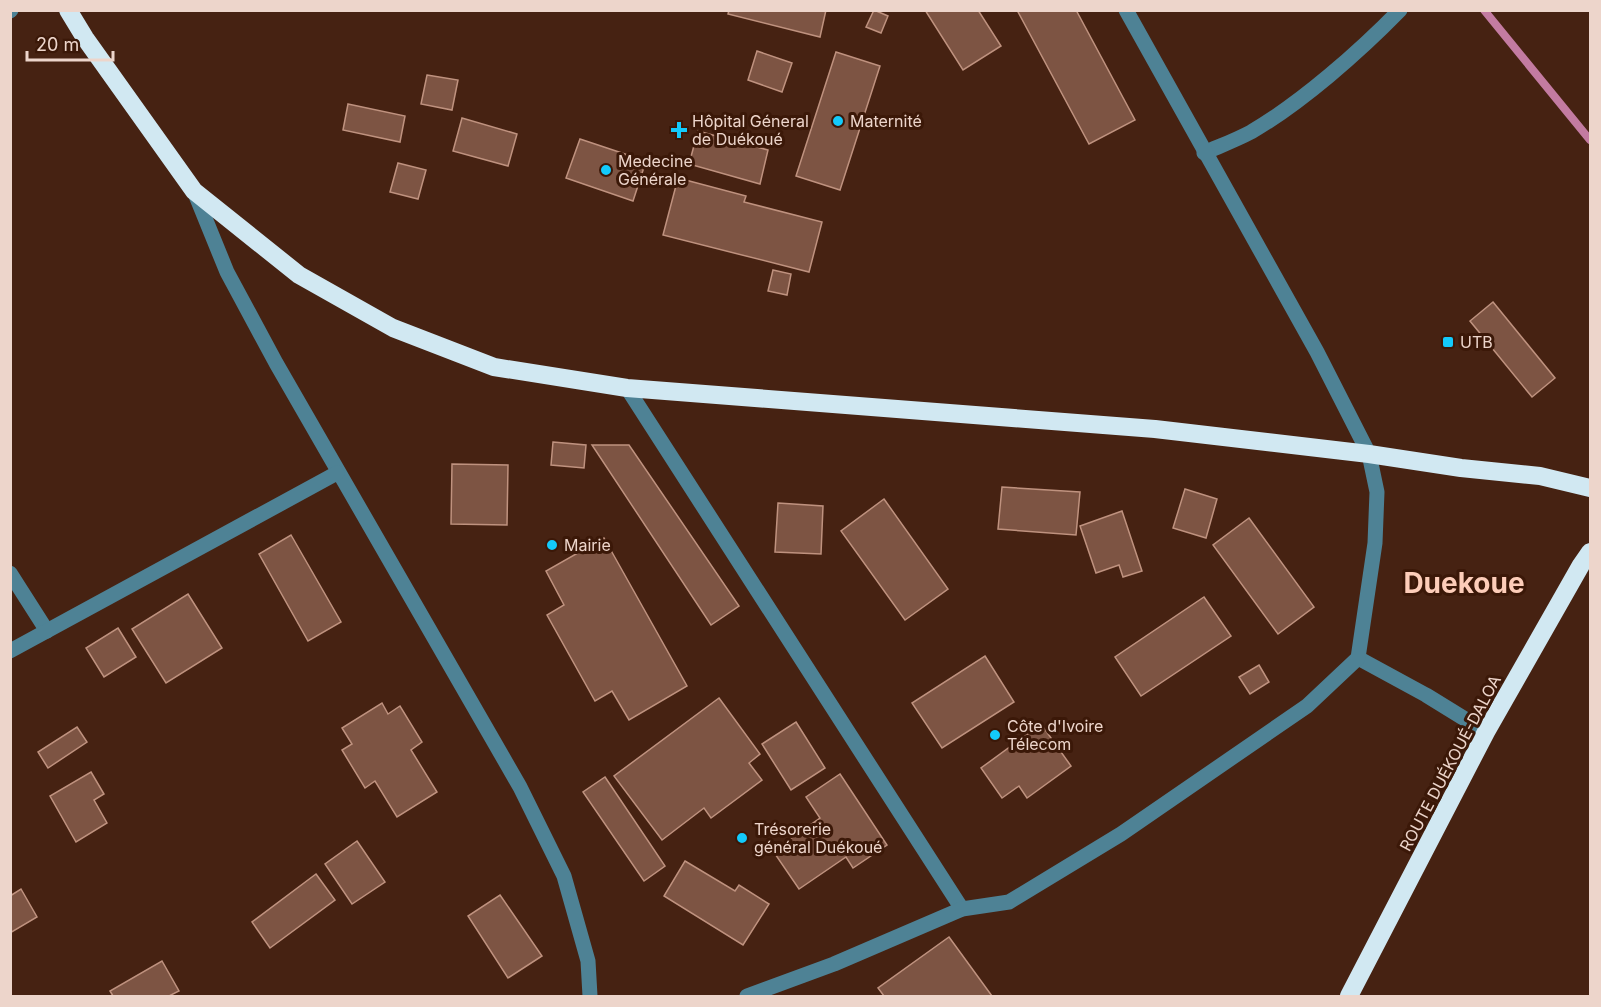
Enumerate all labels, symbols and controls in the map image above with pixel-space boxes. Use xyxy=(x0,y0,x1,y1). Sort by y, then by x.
scale bar xyxy=(27,24,112,62)
text: 20 m xyxy=(36,34,79,55)
place label: Hôpital Géneral de Duékoué xyxy=(692,111,809,149)
place label: Maternité xyxy=(850,111,922,131)
marker: Maternité xyxy=(831,114,845,128)
marker: Hôpital Géneral de Duékoué xyxy=(670,121,688,139)
place label: Medecine Générale xyxy=(618,151,693,189)
marker: Medecine Générale xyxy=(599,163,613,177)
place label: UTB xyxy=(1460,332,1493,352)
marker: UTB xyxy=(1441,335,1455,349)
place label: Mairie xyxy=(564,535,611,555)
marker: Mairie xyxy=(545,538,559,552)
district label: Duekoue xyxy=(1403,566,1525,600)
street label: ROUTE DUÉKOUÉ-DALOA xyxy=(1395,671,1505,855)
place label: Côte d'Ivoire Télecom xyxy=(1007,716,1103,754)
marker: Côte d'Ivoire Télecom xyxy=(988,728,1002,742)
place label: Trésorerie général Duékoué xyxy=(754,819,882,857)
marker: Trésorerie général Duékoué xyxy=(735,831,749,845)

